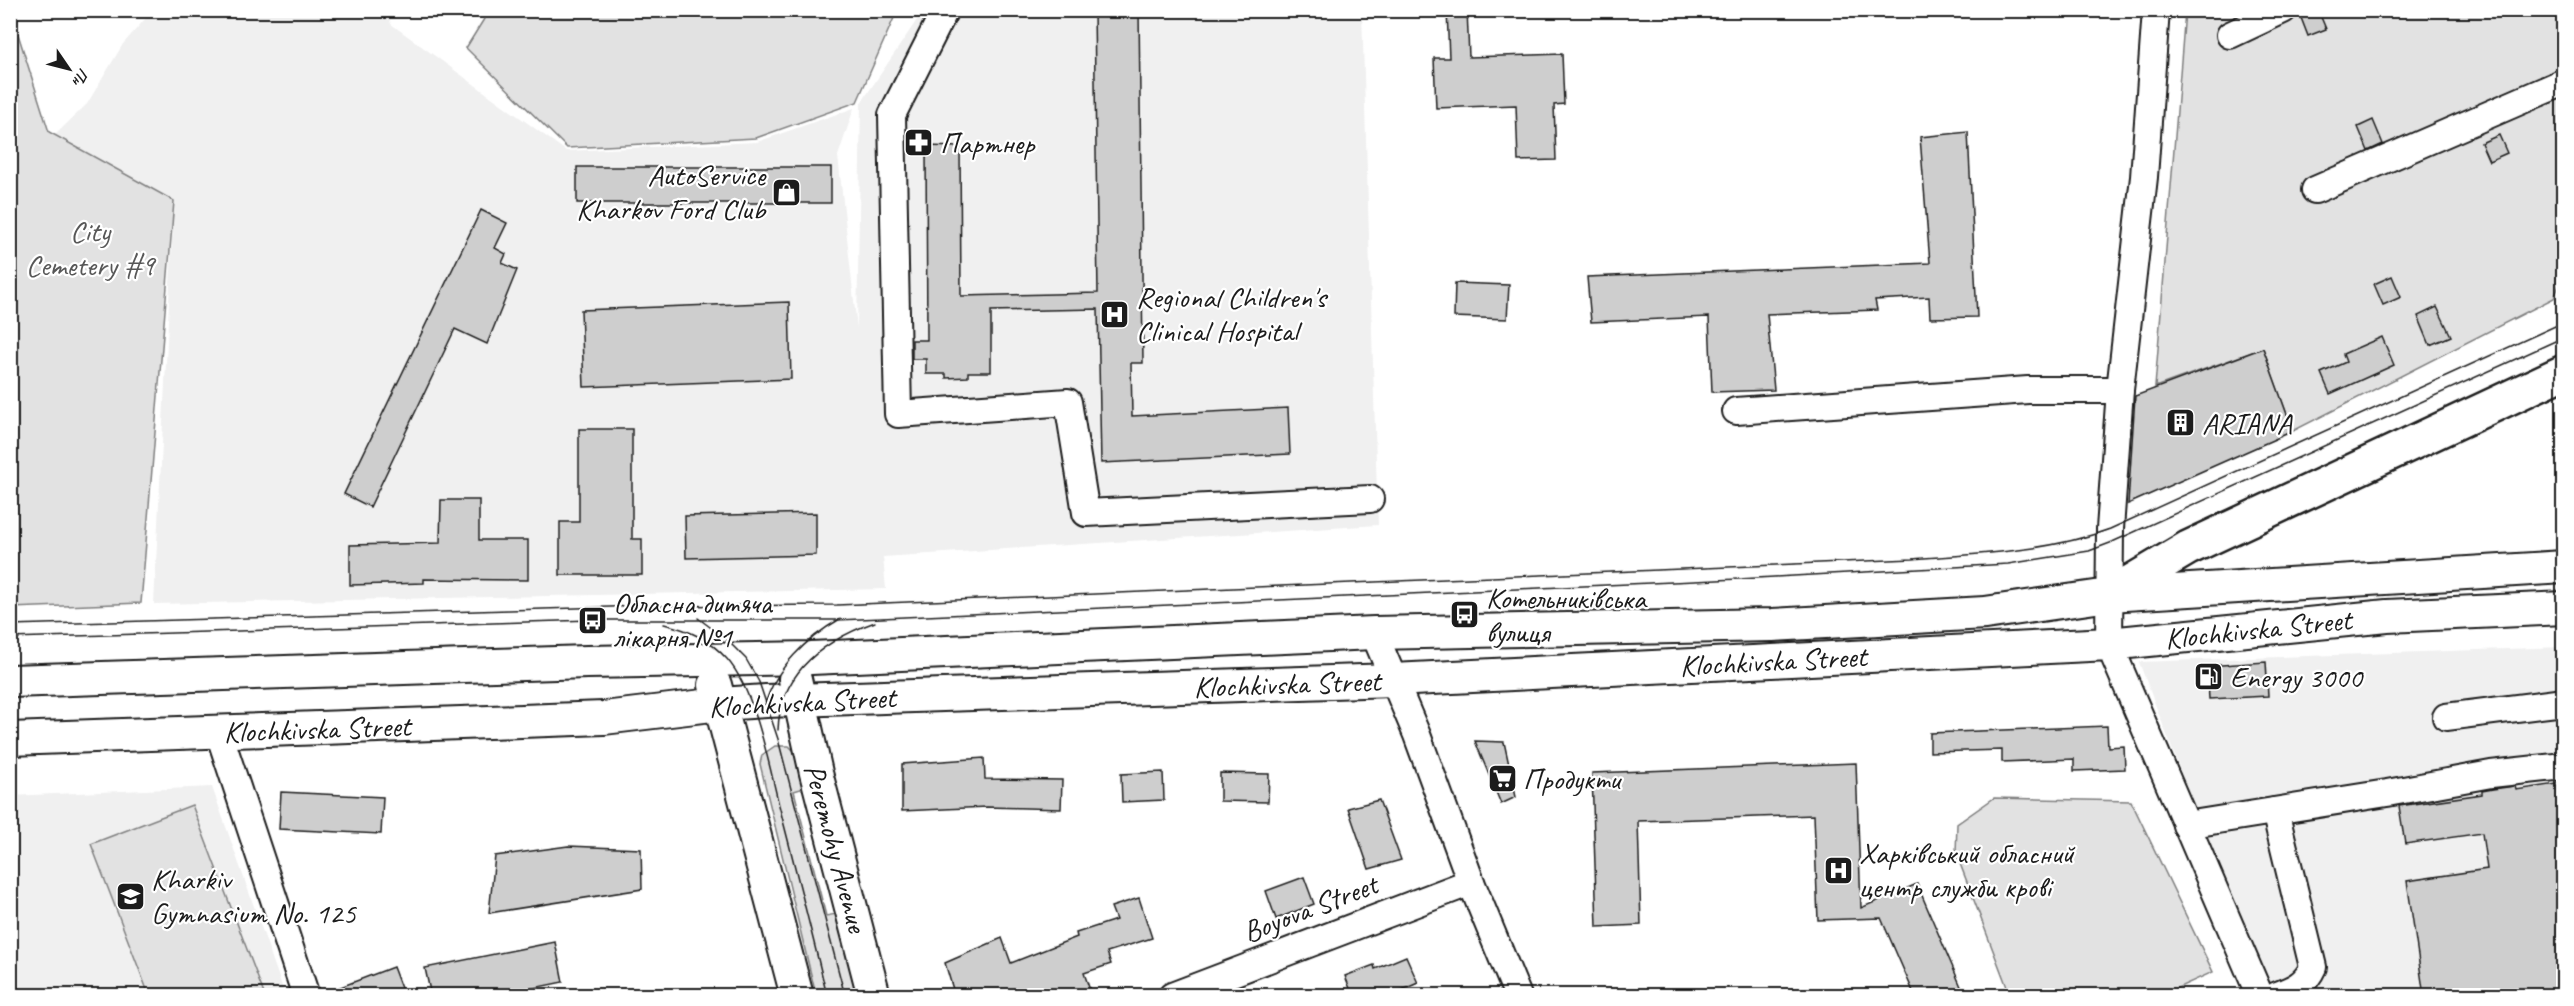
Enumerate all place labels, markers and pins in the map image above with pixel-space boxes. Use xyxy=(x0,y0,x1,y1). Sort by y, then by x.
place label: Партнер xyxy=(940,124,1036,162)
pharmacy icon: Партнер xyxy=(903,127,935,159)
place label: AutoService Kharkov Ford Club xyxy=(576,156,767,228)
shop icon: AutoService Kharkov Ford Club xyxy=(770,176,802,208)
place label: Regional Children's Clinical Hospital xyxy=(1136,278,1328,350)
hospital icon: Regional Children's Clinical Hospital xyxy=(1099,298,1131,330)
place label: ARIANA xyxy=(2202,404,2294,442)
building icon: ARIANA xyxy=(2165,407,2197,439)
place label: Котельниківська вулиця xyxy=(1486,579,1648,651)
place label: Обласна дитяча лікарня №1 xyxy=(613,584,773,656)
bus stop icon: Котельниківська вулиця xyxy=(1449,599,1481,631)
bus stop icon: Обласна дитяча лікарня №1 xyxy=(576,604,608,636)
place label: Energy 3000 xyxy=(2230,658,2365,696)
fuel station icon: Energy 3000 xyxy=(2193,661,2225,693)
place label: Продукти xyxy=(1523,760,1622,798)
supermarket icon: Продукти xyxy=(1486,763,1518,795)
place label: Харківський обласний центр служби крові xyxy=(1859,834,2075,906)
hospital icon: Харківський обласний центр служби крові xyxy=(1822,854,1854,886)
place label: Kharkiv Gymnasium No. 125 xyxy=(151,860,357,932)
school or university icon: Kharkiv Gymnasium No. 125 xyxy=(114,880,146,912)

